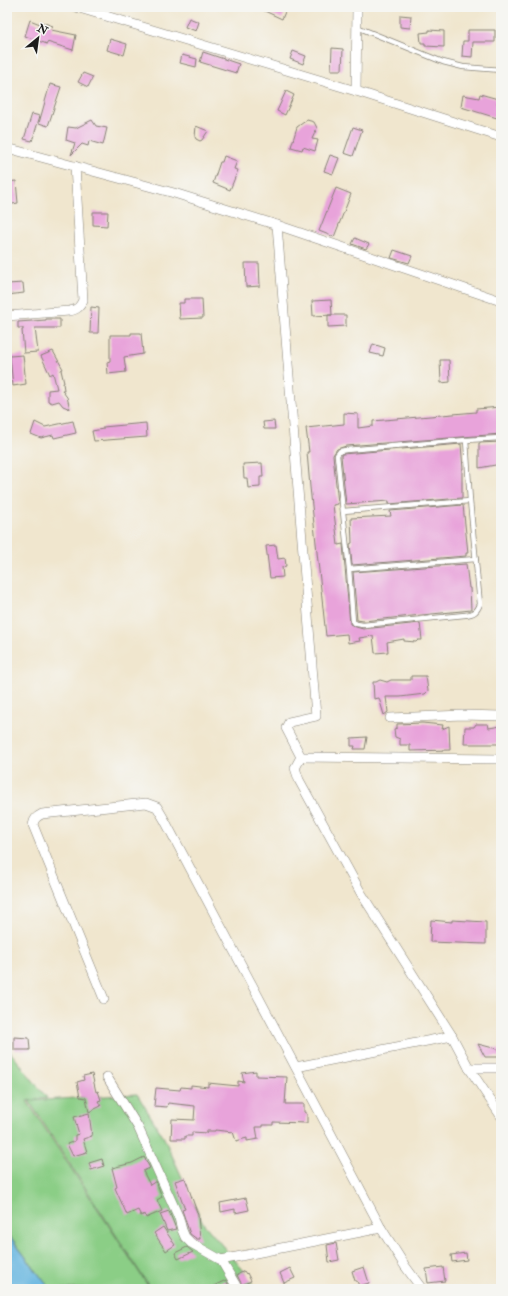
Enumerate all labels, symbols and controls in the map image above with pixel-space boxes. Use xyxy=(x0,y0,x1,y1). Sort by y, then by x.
north arrow xyxy=(18,18,58,58)
text: N xyxy=(34,21,51,38)

